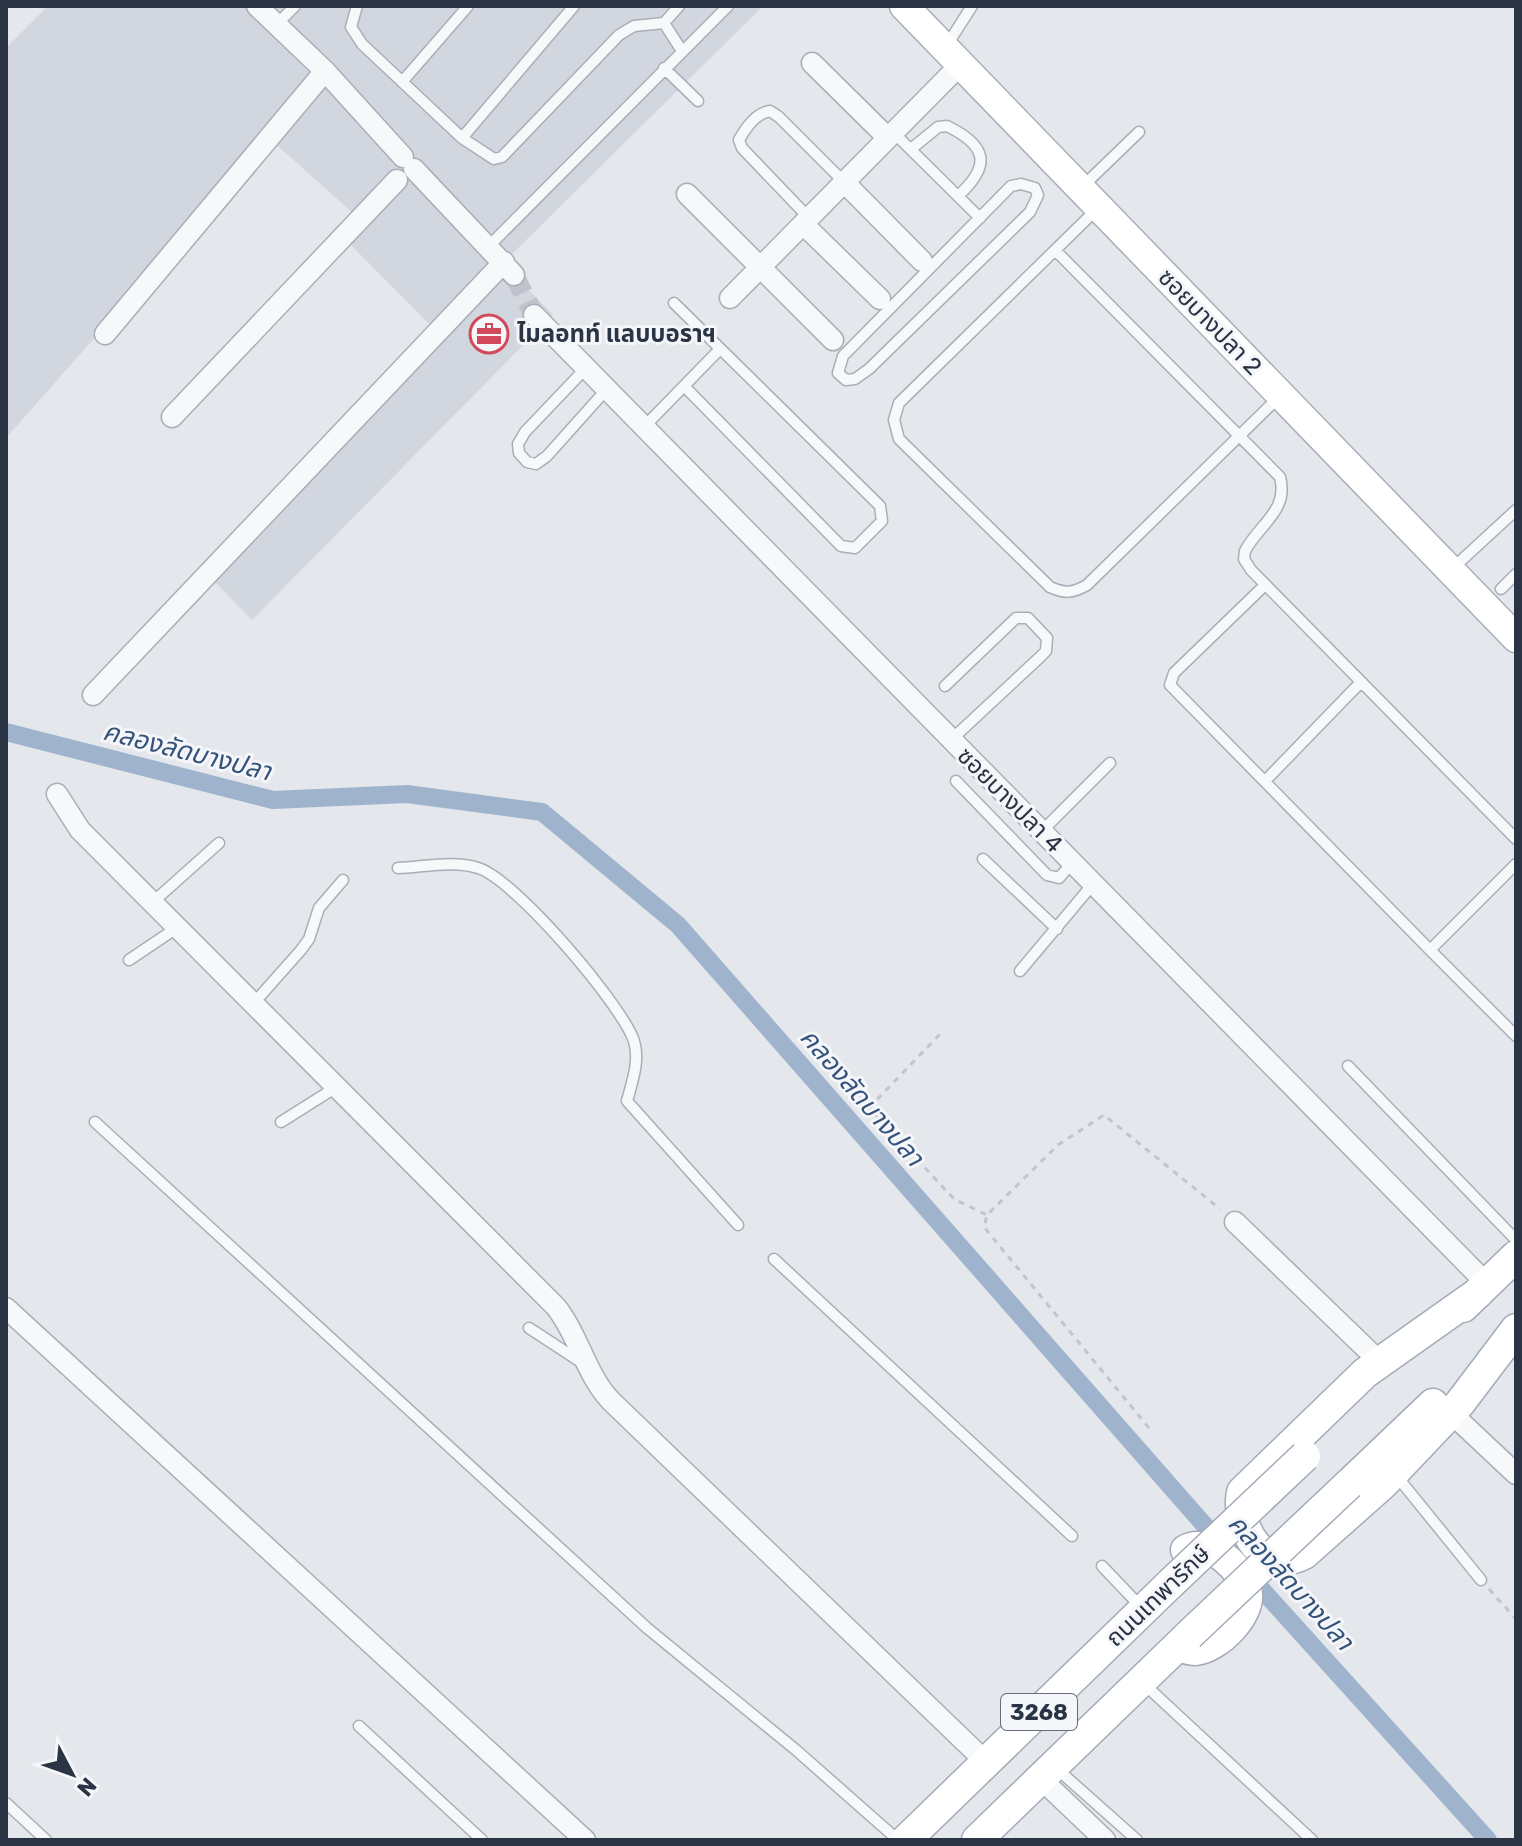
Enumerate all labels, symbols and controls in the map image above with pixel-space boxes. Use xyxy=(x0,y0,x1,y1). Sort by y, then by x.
street label: ซอยบางปลา 2 xyxy=(1153,263,1267,381)
office icon: ไมลอทท์ แลบบอราฯ xyxy=(468,313,510,355)
place label: ไมลอทท์ แลบบอราฯ xyxy=(517,320,716,348)
water label: คลองลัดบางปลา xyxy=(100,716,275,788)
street label: ซอยบางปลา 4 xyxy=(952,742,1068,858)
water label: คลองลัดบางปลา xyxy=(794,1022,931,1173)
water label: คลองลัดบางปลา xyxy=(1222,1508,1361,1658)
street label: ถนนเทพารักษ์ xyxy=(1100,1540,1216,1652)
road number: 3268 xyxy=(1001,1694,1077,1730)
north arrow xyxy=(32,1734,112,1814)
text: N xyxy=(71,1772,102,1802)

